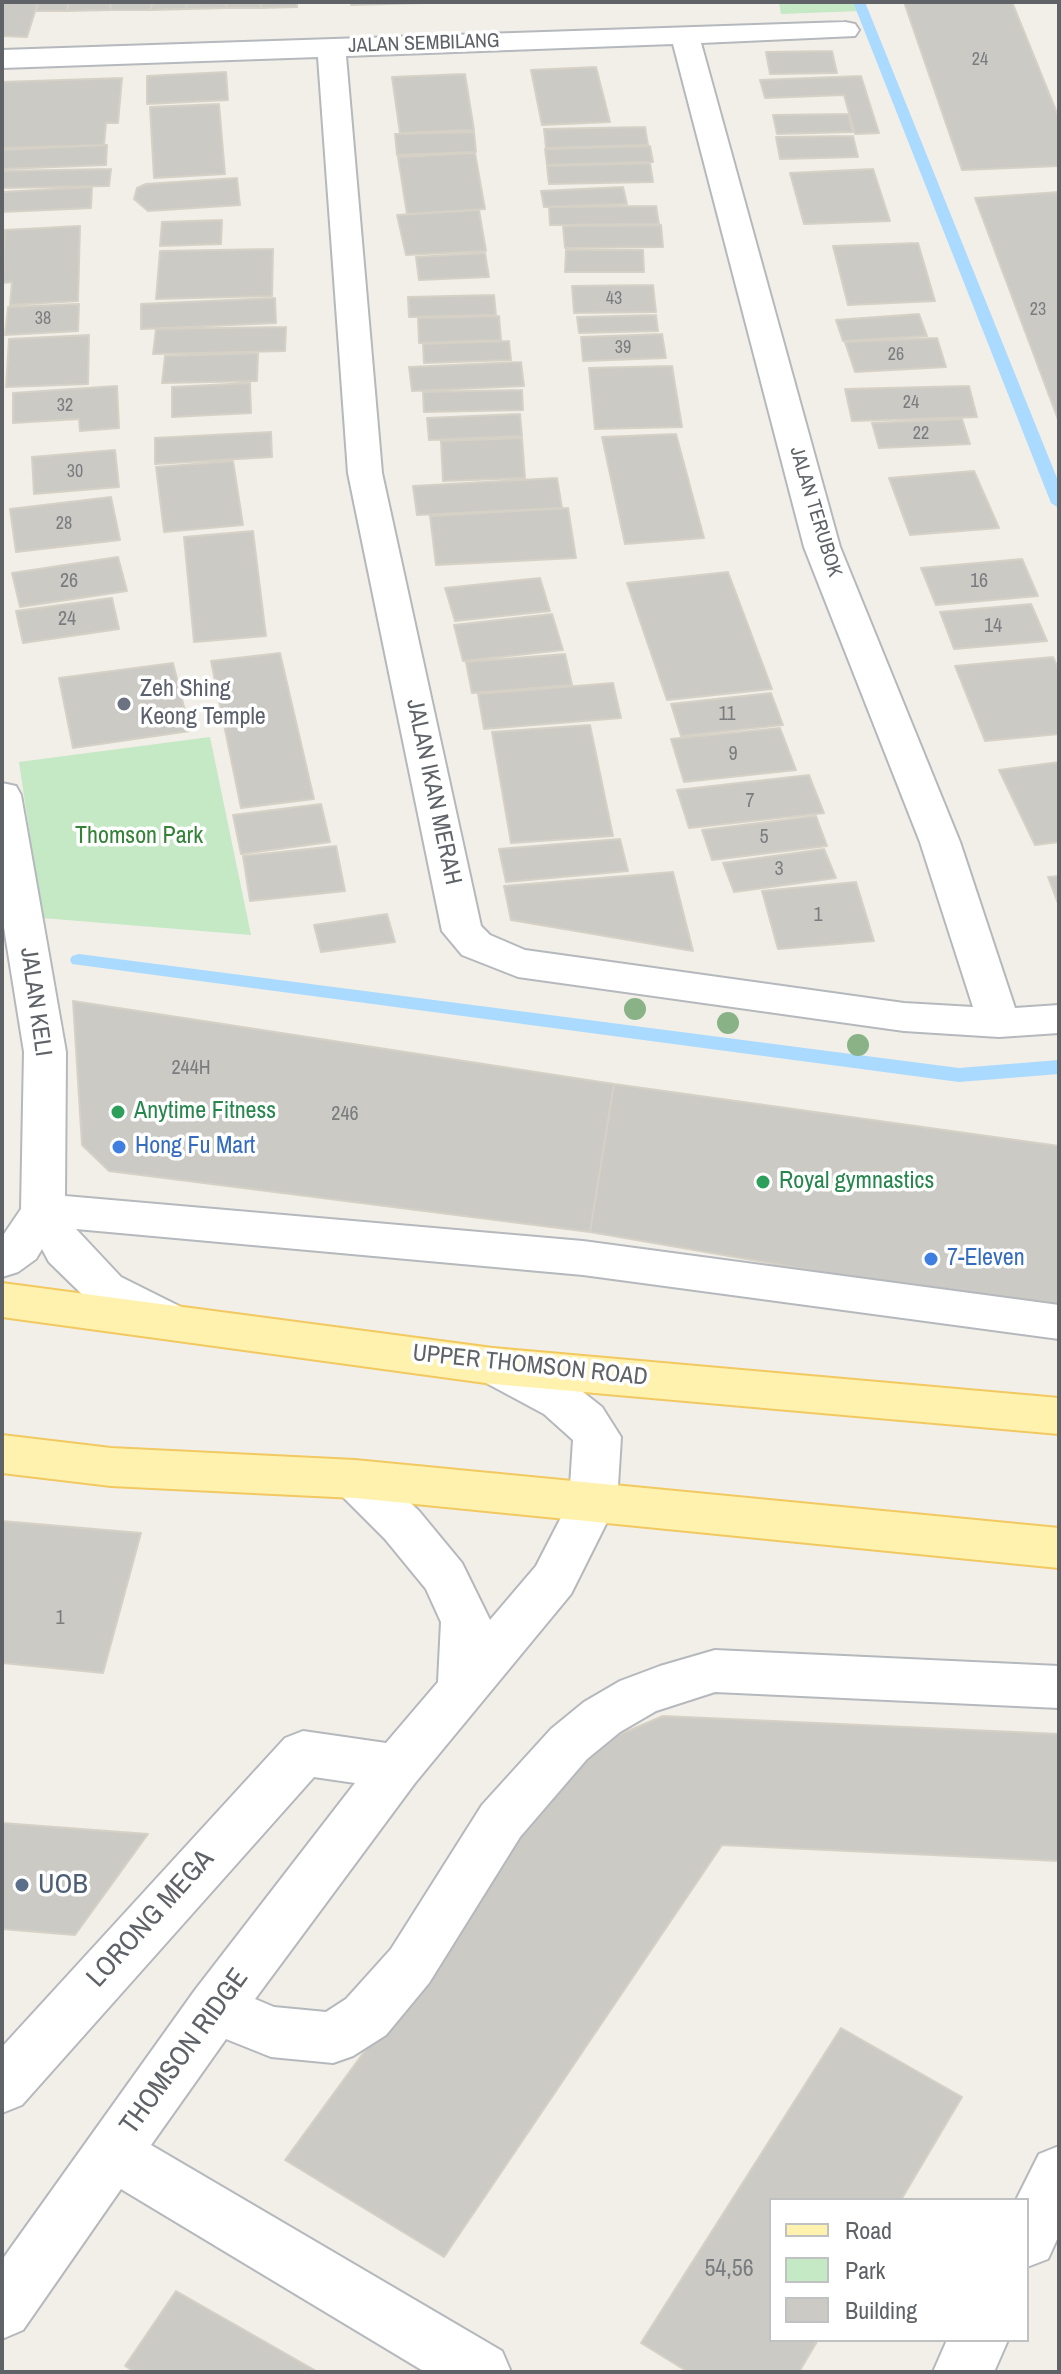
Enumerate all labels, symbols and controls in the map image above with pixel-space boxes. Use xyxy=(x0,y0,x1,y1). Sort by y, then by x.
street label: JALAN SEMBILANG xyxy=(348,29,500,59)
house number: 24 xyxy=(972,49,988,71)
house number: 43 xyxy=(606,288,622,310)
house number: 23 xyxy=(1030,299,1046,321)
house number: 38 xyxy=(35,308,51,330)
house number: 39 xyxy=(615,337,631,359)
house number: 26 xyxy=(888,344,904,366)
house number: 24 xyxy=(903,392,919,414)
house number: 32 xyxy=(57,395,73,417)
house number: 22 xyxy=(913,423,929,445)
street label: JALAN TERUBOK xyxy=(784,444,846,580)
house number: 30 xyxy=(67,461,83,483)
house number: 28 xyxy=(56,513,72,535)
house number: 26 xyxy=(60,570,78,594)
house number: 16 xyxy=(970,570,988,594)
house number: 24 xyxy=(58,608,76,632)
house number: 14 xyxy=(984,615,1002,639)
place label: Zeh Shing Keong Temple xyxy=(140,676,266,732)
marker: Zeh Shing Keong Temple xyxy=(115,695,133,713)
street label: JALAN IKAN MERAH xyxy=(399,696,467,888)
house number: 11 xyxy=(718,703,736,727)
house number: 9 xyxy=(728,743,738,767)
house number: 7 xyxy=(745,790,755,814)
park label: Thomson Park xyxy=(75,823,203,851)
house number: 5 xyxy=(759,826,769,850)
house number: 3 xyxy=(774,858,784,882)
house number: 1 xyxy=(813,904,823,928)
street label: JALAN KELI xyxy=(13,946,57,1058)
house number: 244H xyxy=(171,1057,211,1081)
place label: Anytime Fitness xyxy=(134,1098,276,1126)
marker: Anytime Fitness xyxy=(109,1103,127,1121)
house number: 246 xyxy=(331,1103,359,1127)
place label: Hong Fu Mart xyxy=(135,1133,255,1161)
marker: Hong Fu Mart xyxy=(110,1138,128,1156)
place label: Royal gymnastics xyxy=(779,1168,934,1196)
marker: Royal gymnastics xyxy=(754,1173,772,1191)
place label: 7-Eleven xyxy=(947,1245,1025,1273)
marker: 7-Eleven xyxy=(922,1250,940,1268)
street label: UPPER THOMSON ROAD xyxy=(411,1339,649,1393)
house number: 1 xyxy=(55,1607,65,1631)
street label: LORONG MEGA xyxy=(80,1843,222,1995)
place label: UOB xyxy=(38,1868,88,1902)
marker: UOB xyxy=(13,1876,31,1894)
street label: THOMSON RIDGE xyxy=(114,1963,256,2141)
legend xyxy=(769,2198,1029,2342)
text: Road xyxy=(845,2214,892,2246)
text: Park xyxy=(845,2254,885,2286)
house number: 54,56 xyxy=(704,2256,754,2284)
text: Building xyxy=(845,2294,917,2326)

